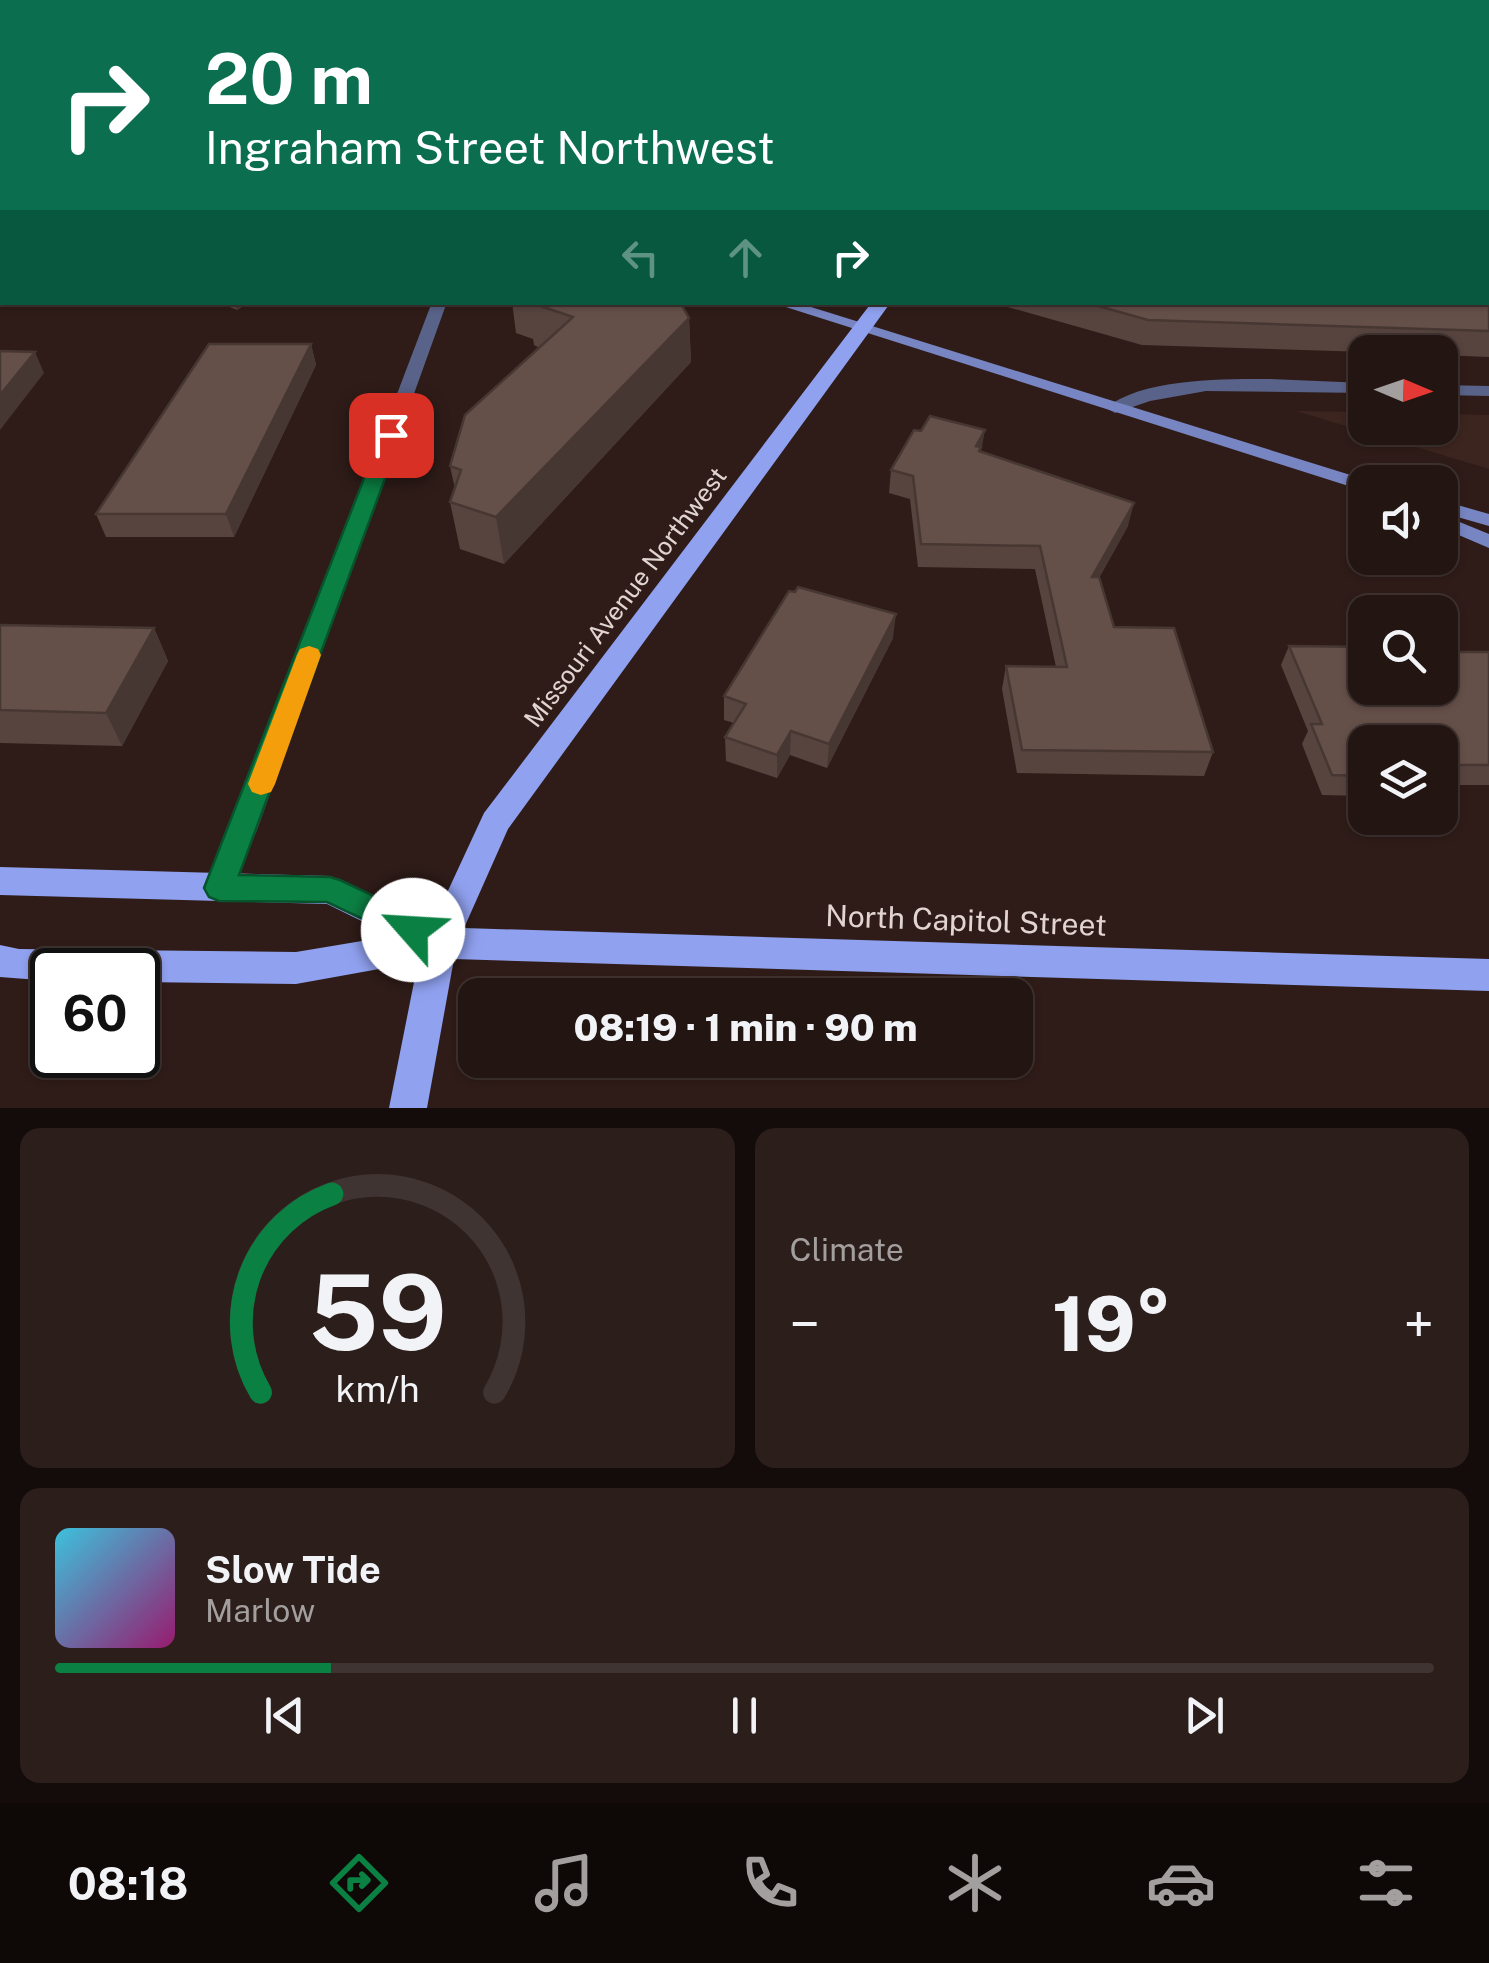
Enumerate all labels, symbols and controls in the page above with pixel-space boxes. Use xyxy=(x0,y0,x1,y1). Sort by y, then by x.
text: 20 m xyxy=(205,37,373,120)
icon: right xyxy=(40,40,170,170)
text: Ingraham Street Northwest xyxy=(205,121,775,174)
icon: left xyxy=(613,230,668,285)
icon: ahead xyxy=(718,230,773,285)
icon: right xyxy=(823,230,878,285)
north arrow xyxy=(1348,335,1458,445)
map controls xyxy=(1348,335,1458,835)
pin xyxy=(349,393,434,478)
icon: arrive xyxy=(364,408,419,463)
street label: Missouri Avenue Northwest xyxy=(517,461,733,733)
button: sound xyxy=(1348,465,1458,575)
button: search xyxy=(1348,595,1458,705)
button: layers xyxy=(1348,725,1458,835)
position arrow xyxy=(361,878,465,982)
street label: North Capitol Street xyxy=(825,897,1107,943)
speed limit sign: 60 xyxy=(30,948,160,1078)
text: 08:19 · 1 min · 90 m xyxy=(573,1005,918,1050)
text: Climate xyxy=(790,1231,904,1268)
text: 59 xyxy=(308,1251,447,1373)
text: 19° xyxy=(1052,1280,1171,1368)
text: − xyxy=(790,1292,820,1356)
text: + xyxy=(1404,1292,1434,1356)
text: km/h xyxy=(335,1368,419,1410)
text: Slow Tide xyxy=(205,1547,381,1592)
text: Marlow xyxy=(205,1592,315,1629)
icon: previous xyxy=(257,1688,312,1743)
icon: pause xyxy=(717,1688,772,1743)
icon: next xyxy=(1177,1688,1232,1743)
icon: directions xyxy=(324,1848,394,1918)
icon: music xyxy=(529,1848,599,1918)
icon: phone xyxy=(735,1848,805,1918)
icon: climate xyxy=(940,1848,1010,1918)
icon: car xyxy=(1146,1848,1216,1918)
icon: filters xyxy=(1351,1848,1421,1918)
text: 08:18 xyxy=(68,1857,188,1910)

